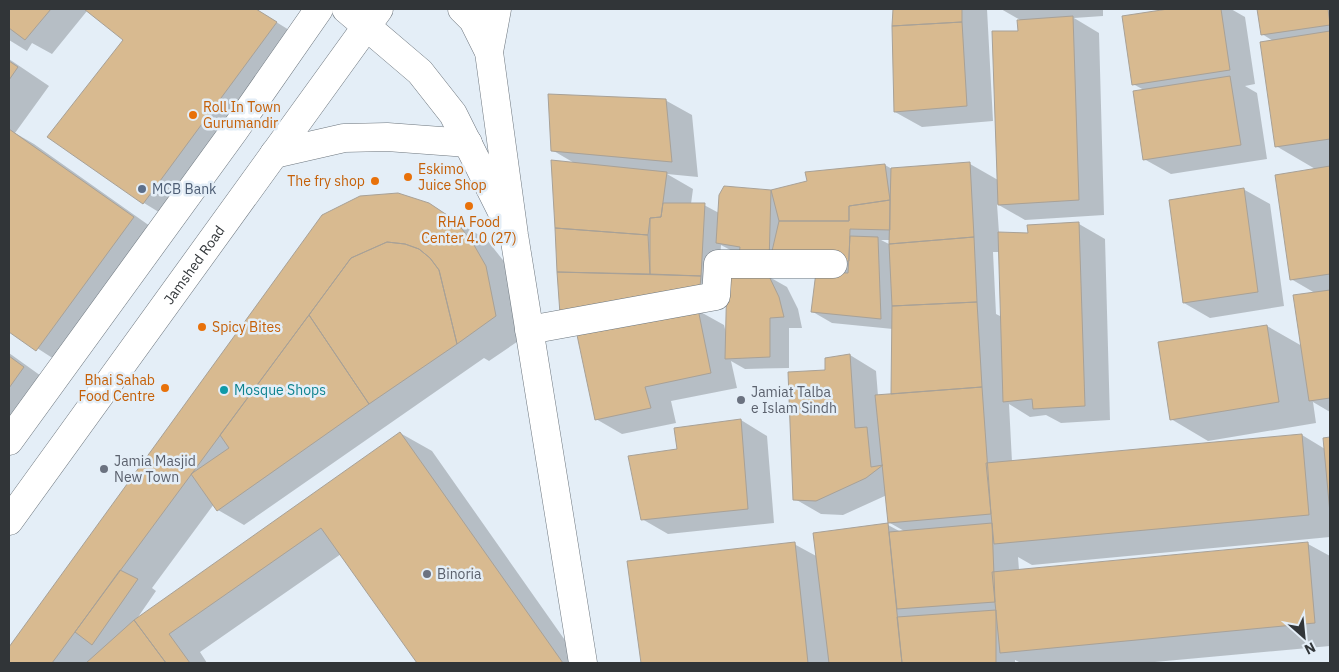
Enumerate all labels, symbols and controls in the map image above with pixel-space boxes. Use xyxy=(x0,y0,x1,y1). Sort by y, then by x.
place label: Roll In Town Gurumandir xyxy=(203,98,281,132)
marker: Roll In Town Gurumandir xyxy=(187,109,199,121)
place label: Eskimo Juice Shop xyxy=(418,160,487,194)
marker: Eskimo Juice Shop xyxy=(402,171,414,183)
place label: The fry shop xyxy=(287,172,365,190)
marker: The fry shop xyxy=(369,175,381,187)
place label: MCB Bank xyxy=(152,180,217,198)
marker: MCB Bank xyxy=(136,183,148,195)
marker: RHA Food Center 4.0 (27) xyxy=(463,200,475,212)
place label: RHA Food Center 4.0 (27) xyxy=(421,213,517,247)
street label: Jamshed Road xyxy=(160,222,229,308)
place label: Spicy Bites xyxy=(212,318,281,336)
marker: Spicy Bites xyxy=(196,321,208,333)
place label: Bhai Sahab Food Centre xyxy=(78,371,155,405)
place label: Mosque Shops xyxy=(234,381,326,399)
marker: Bhai Sahab Food Centre xyxy=(159,382,171,394)
place label: Jamiat Talba e Islam Sindh xyxy=(751,383,837,417)
marker: Mosque Shops xyxy=(218,384,230,396)
marker: Jamiat Talba e Islam Sindh xyxy=(735,394,747,406)
place label: Jamia Masjid New Town xyxy=(114,452,196,486)
marker: Jamia Masjid New Town xyxy=(98,463,110,475)
place label: Binoria xyxy=(437,565,482,583)
marker: Binoria xyxy=(421,568,433,580)
north arrow xyxy=(1279,612,1329,662)
text: N xyxy=(1301,638,1319,659)

